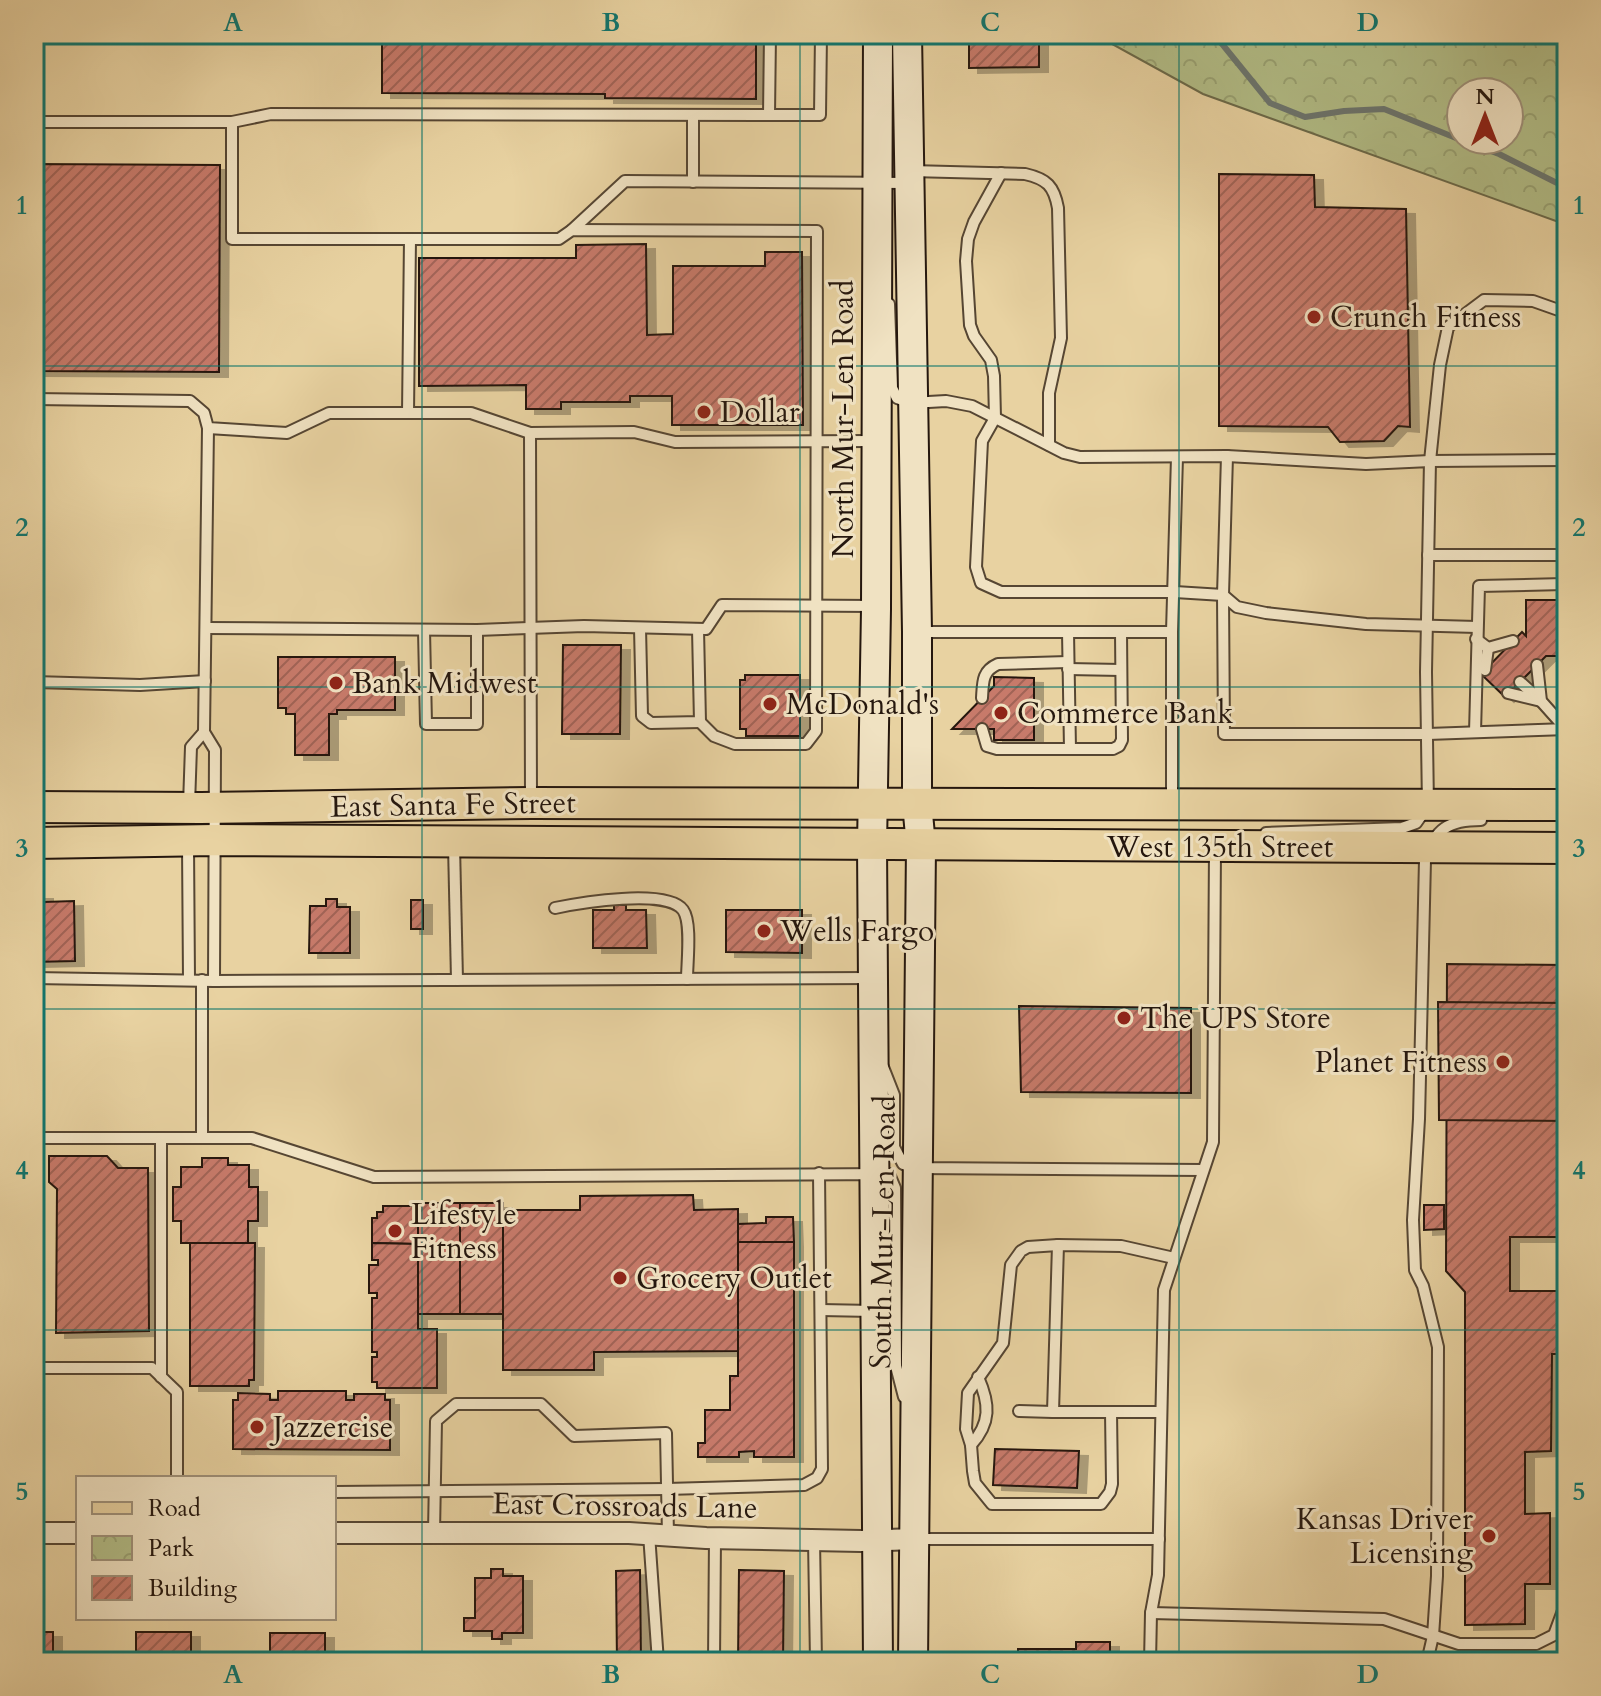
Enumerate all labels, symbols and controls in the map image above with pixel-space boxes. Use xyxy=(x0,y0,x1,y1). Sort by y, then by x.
text: A xyxy=(223,5,243,40)
text: B xyxy=(602,5,620,40)
text: C xyxy=(980,5,1000,40)
text: D xyxy=(1357,5,1379,40)
north arrow xyxy=(1445,76,1525,156)
text: N xyxy=(1475,82,1495,112)
text: 1 xyxy=(15,188,29,223)
text: 1 xyxy=(1572,188,1586,223)
street label: North Mur-Len Road xyxy=(823,280,864,558)
place label: Crunch Fitness xyxy=(1330,297,1521,338)
marker: Crunch Fitness xyxy=(1305,308,1323,326)
place label: Dollar xyxy=(720,392,800,433)
marker: Dollar xyxy=(695,403,713,421)
text: 2 xyxy=(15,510,29,545)
text: 2 xyxy=(1572,510,1586,545)
place label: Bank Midwest xyxy=(352,663,537,704)
marker: Bank Midwest xyxy=(327,674,345,692)
place label: McDonald's xyxy=(786,684,939,725)
place label: Commerce Bank xyxy=(1017,693,1233,734)
marker: McDonald's xyxy=(761,695,779,713)
marker: Commerce Bank xyxy=(992,704,1010,722)
street label: East Santa Fe Street xyxy=(330,782,577,828)
street label: West 135th Street xyxy=(1106,827,1334,868)
text: 3 xyxy=(15,831,29,866)
text: 3 xyxy=(1572,831,1586,866)
place label: Wells Fargo xyxy=(779,911,934,952)
marker: Wells Fargo xyxy=(755,922,773,940)
place label: The UPS Store xyxy=(1140,998,1331,1039)
marker: The UPS Store xyxy=(1115,1009,1133,1027)
place label: Planet Fitness xyxy=(1315,1042,1487,1083)
marker: Planet Fitness xyxy=(1494,1053,1512,1071)
street label: South Mur-Len Road xyxy=(860,1095,906,1369)
text: 4 xyxy=(15,1153,29,1188)
text: 4 xyxy=(1572,1153,1586,1188)
place label: Lifestyle Fitness xyxy=(411,1194,517,1269)
marker: Lifestyle Fitness xyxy=(386,1222,404,1240)
place label: Grocery Outlet xyxy=(636,1258,832,1299)
marker: Grocery Outlet xyxy=(611,1269,629,1287)
place label: Jazzercise xyxy=(269,1407,393,1448)
marker: Jazzercise xyxy=(248,1418,266,1436)
text: 5 xyxy=(15,1474,29,1509)
text: 5 xyxy=(1572,1474,1586,1509)
legend xyxy=(76,1476,336,1620)
street label: East Crossroads Lane xyxy=(492,1483,758,1529)
text: Road xyxy=(148,1492,201,1525)
place label: Kansas Driver Licensing xyxy=(1296,1499,1473,1574)
marker: Kansas Driver Licensing xyxy=(1480,1527,1498,1545)
text: Park xyxy=(148,1532,194,1565)
text: Building xyxy=(148,1572,238,1605)
text: A xyxy=(223,1657,243,1692)
text: B xyxy=(602,1657,620,1692)
text: C xyxy=(980,1657,1000,1692)
text: D xyxy=(1357,1657,1379,1692)

